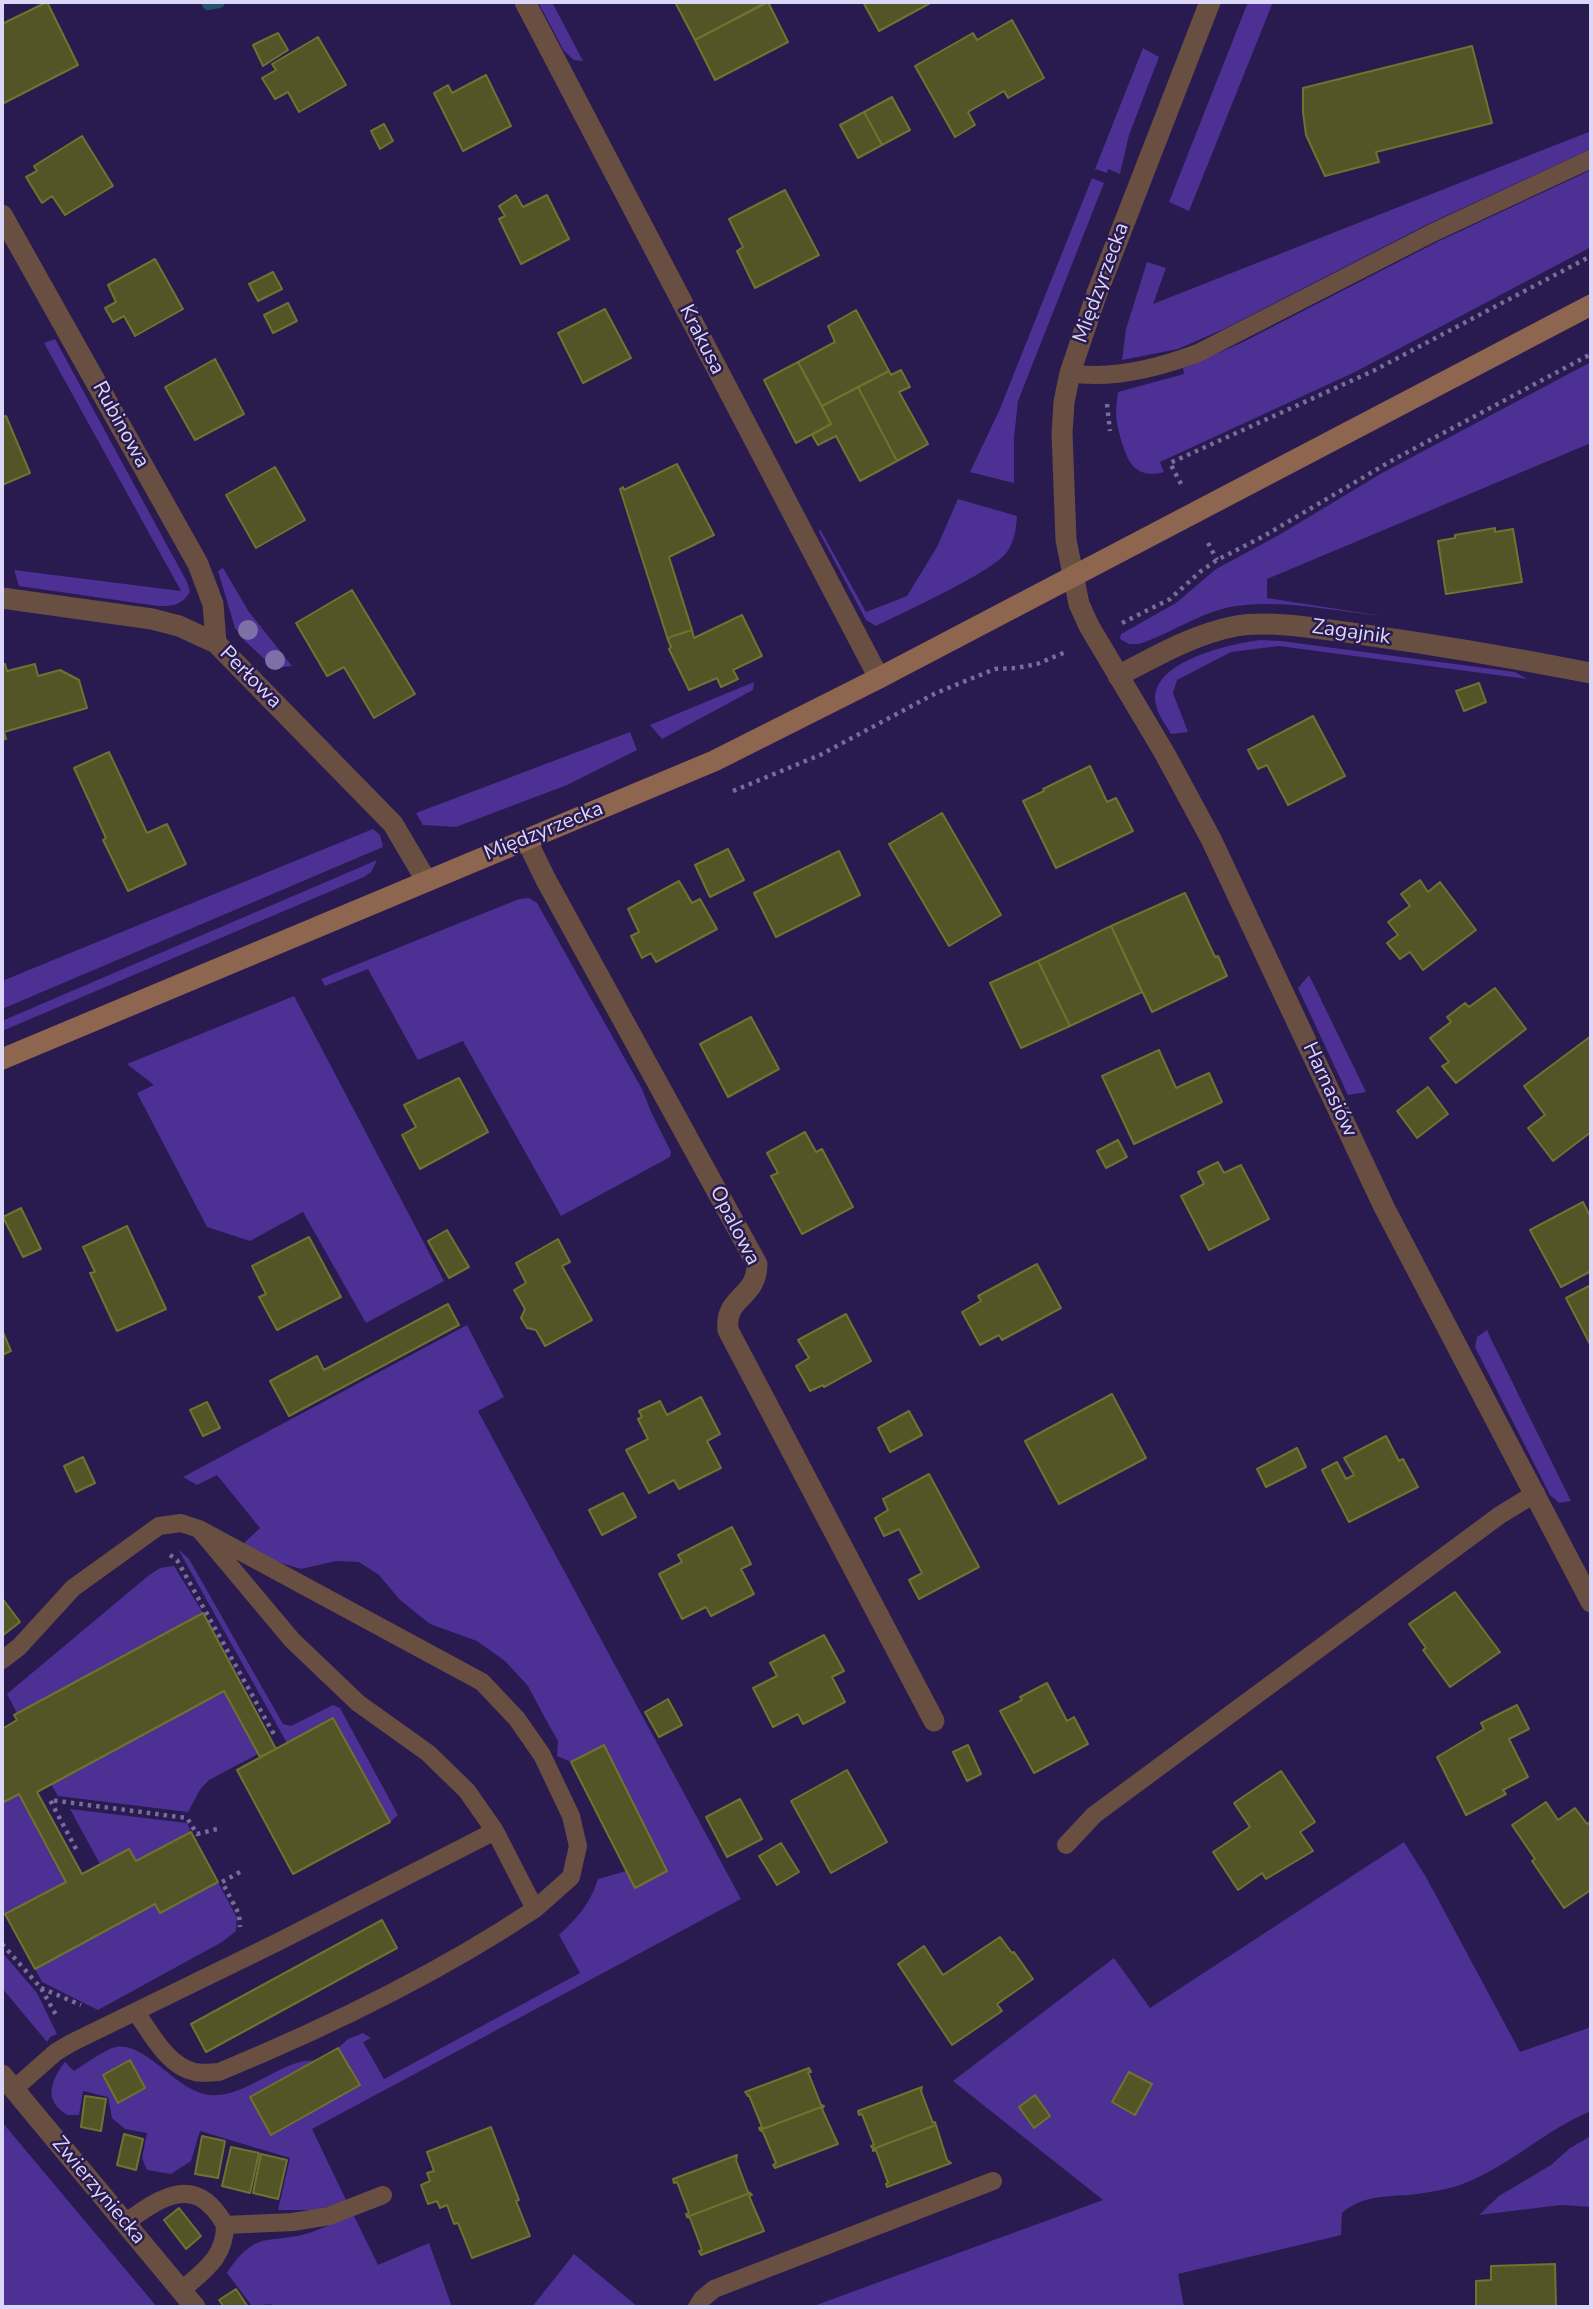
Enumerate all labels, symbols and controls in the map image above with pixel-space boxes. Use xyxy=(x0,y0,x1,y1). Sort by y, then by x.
street label: Międzyrzecka xyxy=(1069,219,1135,347)
street label: Krakusa xyxy=(673,301,729,379)
street label: Rubinowa xyxy=(86,377,154,473)
street label: Zagajnik xyxy=(1310,615,1392,651)
street label: Perłowa xyxy=(214,642,286,714)
street label: Międzyrzecka xyxy=(481,797,607,867)
street label: Harnasiów xyxy=(1296,1039,1362,1141)
street label: Opalowa xyxy=(703,1182,765,1270)
street label: Zwierzyniecka xyxy=(46,2132,150,2250)

